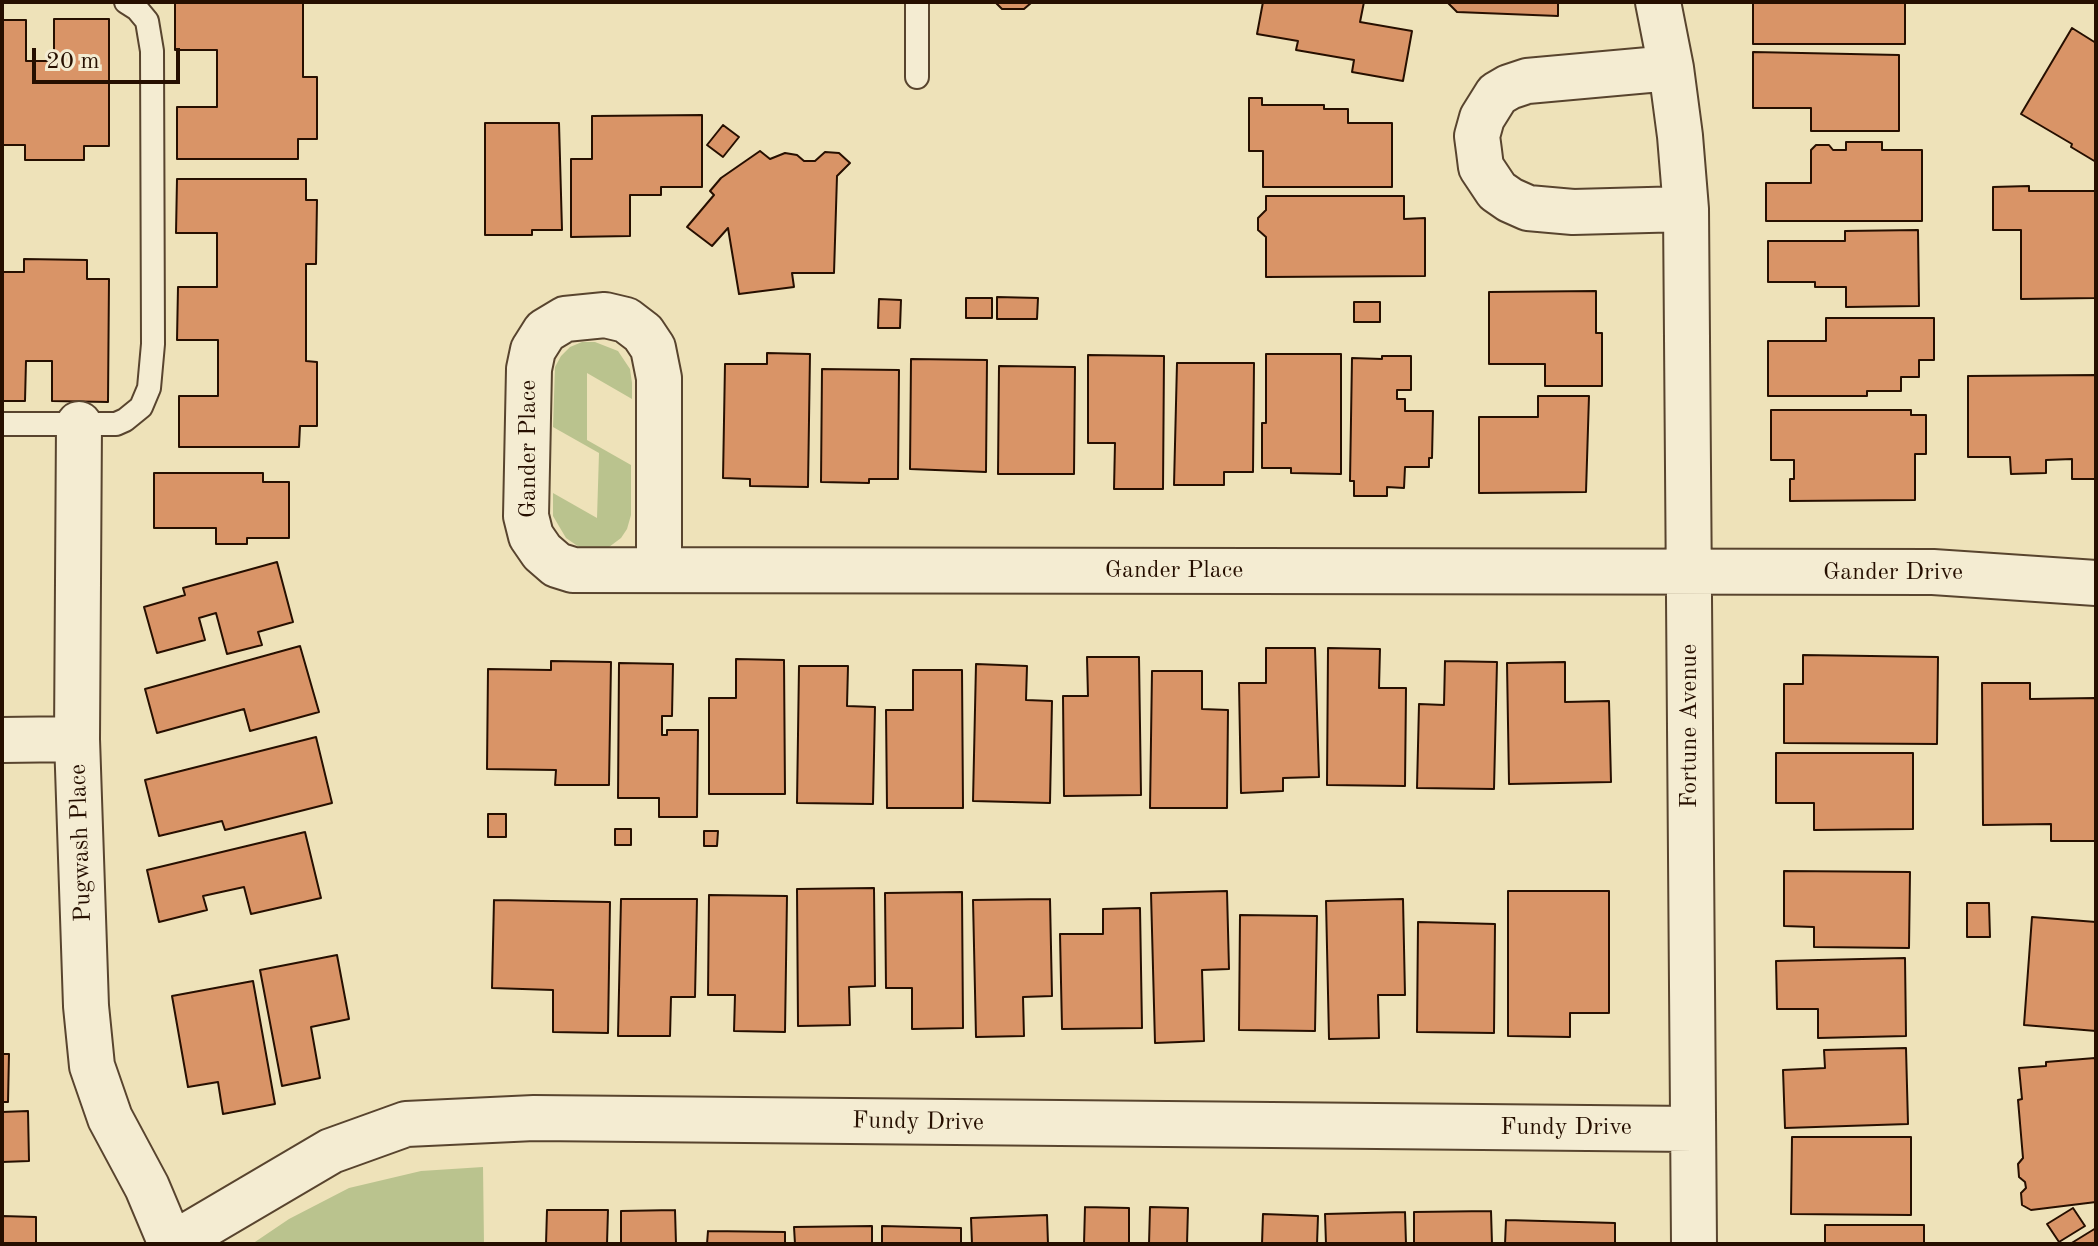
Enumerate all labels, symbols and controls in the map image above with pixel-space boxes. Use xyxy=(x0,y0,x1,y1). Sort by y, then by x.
scale bar xyxy=(36,32,184,82)
text: 20 m xyxy=(46,50,100,74)
street label: Gander Place xyxy=(515,380,543,518)
street label: Gander Place xyxy=(1105,557,1243,585)
street label: Gander Drive xyxy=(1823,559,1963,587)
street label: Fortune Avenue xyxy=(1676,644,1704,808)
street label: Pugwash Place xyxy=(64,763,98,923)
street label: Fundy Drive xyxy=(852,1106,984,1138)
street label: Fundy Drive xyxy=(1500,1114,1632,1142)

